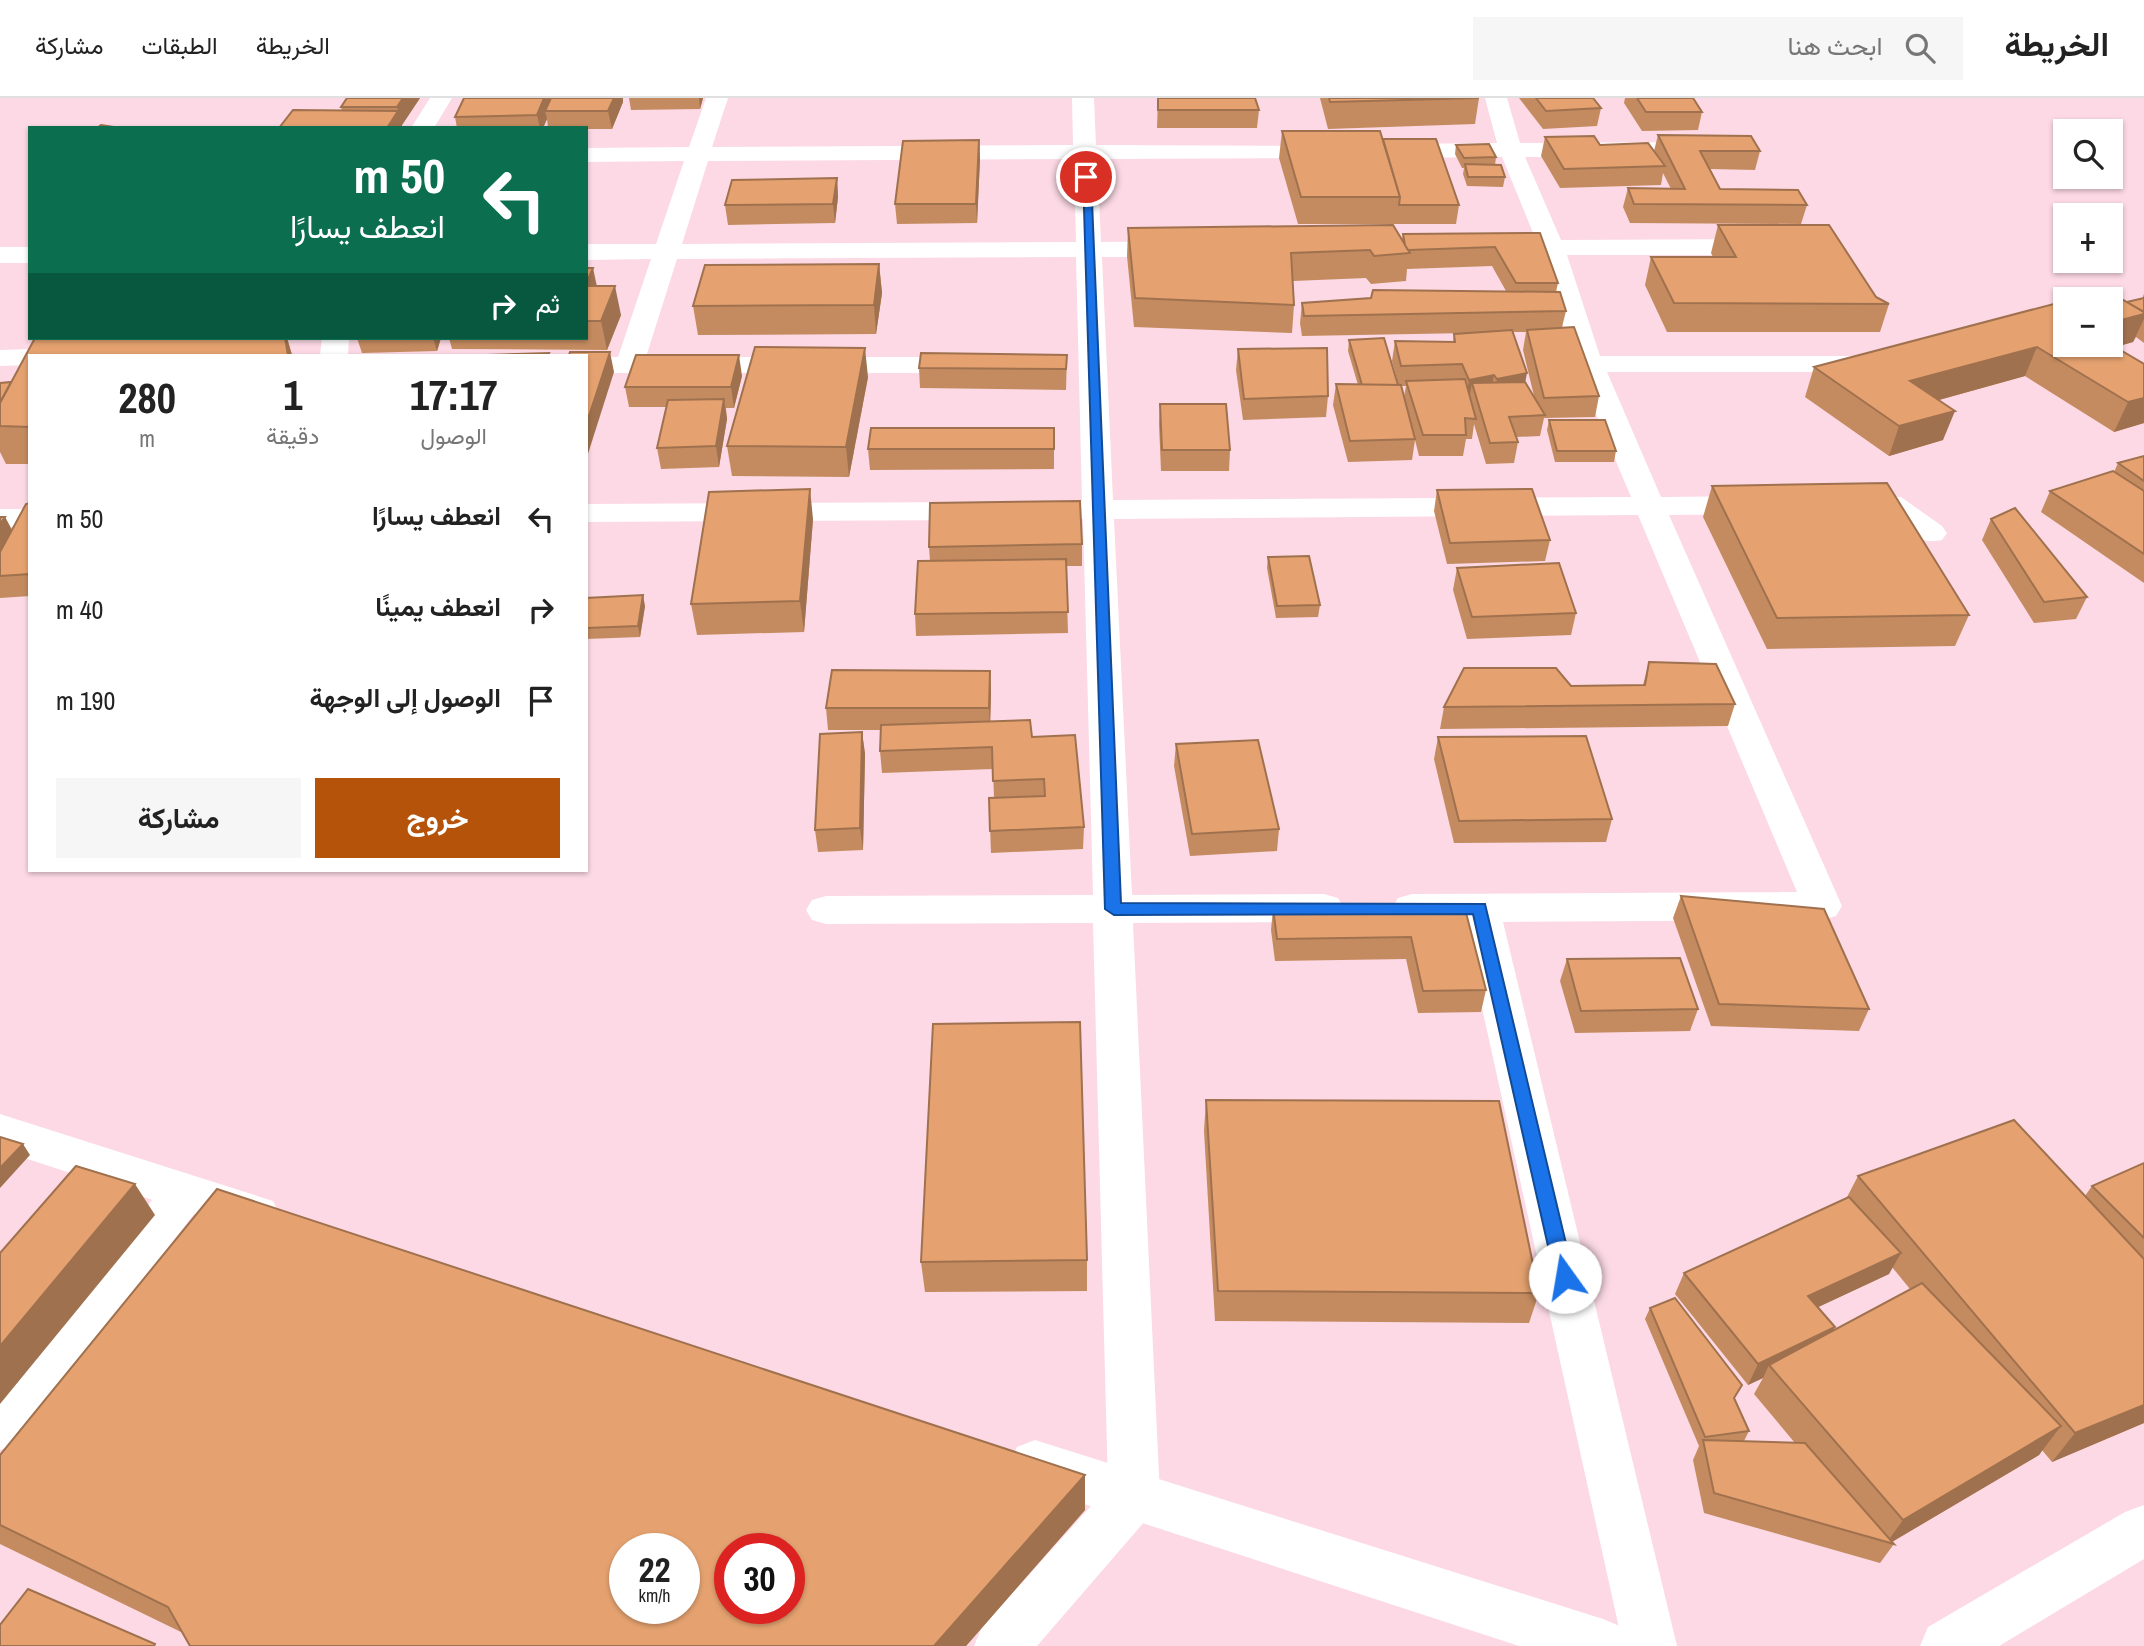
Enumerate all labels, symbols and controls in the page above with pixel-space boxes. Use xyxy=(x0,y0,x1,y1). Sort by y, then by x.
search box xyxy=(1473,17,1963,80)
text: الخريطة xyxy=(2005,22,2109,66)
text: ابحث هنا xyxy=(1787,28,1883,63)
text: مشاركة xyxy=(35,29,103,61)
text: الطبقات xyxy=(141,29,218,61)
text: الخريطة xyxy=(256,29,330,61)
icon: search xyxy=(1901,29,1939,67)
map controls xyxy=(2053,119,2123,357)
button: search xyxy=(2053,119,2123,189)
text: 50 m xyxy=(353,142,445,208)
pin xyxy=(1056,147,1116,207)
icon: left xyxy=(469,154,560,245)
icon: arrive xyxy=(1067,158,1105,196)
button: + xyxy=(2053,203,2123,273)
text: انعطف يسارًا xyxy=(290,205,445,248)
text: ثم xyxy=(536,286,560,321)
icon: right xyxy=(484,287,522,325)
button: − xyxy=(2053,287,2123,357)
text: 1 xyxy=(283,367,302,423)
text: 17:17 xyxy=(410,367,498,423)
text: 280 xyxy=(118,370,176,426)
text: دقيقة xyxy=(266,420,319,451)
text: الوصول xyxy=(420,420,487,451)
text: m xyxy=(139,423,155,454)
text: انعطف يسارًا xyxy=(372,498,501,533)
icon: left xyxy=(522,500,560,538)
text: 50 m xyxy=(56,501,103,536)
text: انعطف يمينًا xyxy=(375,589,501,624)
icon: right xyxy=(522,591,560,629)
text: 40 m xyxy=(56,592,103,627)
text: الوصول إلى الوجهة xyxy=(309,680,501,715)
icon: arrive xyxy=(522,682,560,720)
text: 190 m xyxy=(56,683,115,718)
button: مشاركة xyxy=(56,778,301,858)
button: خروج xyxy=(315,778,560,858)
position arrow xyxy=(1528,1240,1602,1314)
speed limit sign: 30 xyxy=(714,1533,805,1624)
text: 22 xyxy=(639,1546,670,1593)
text: km/h xyxy=(639,1583,671,1608)

